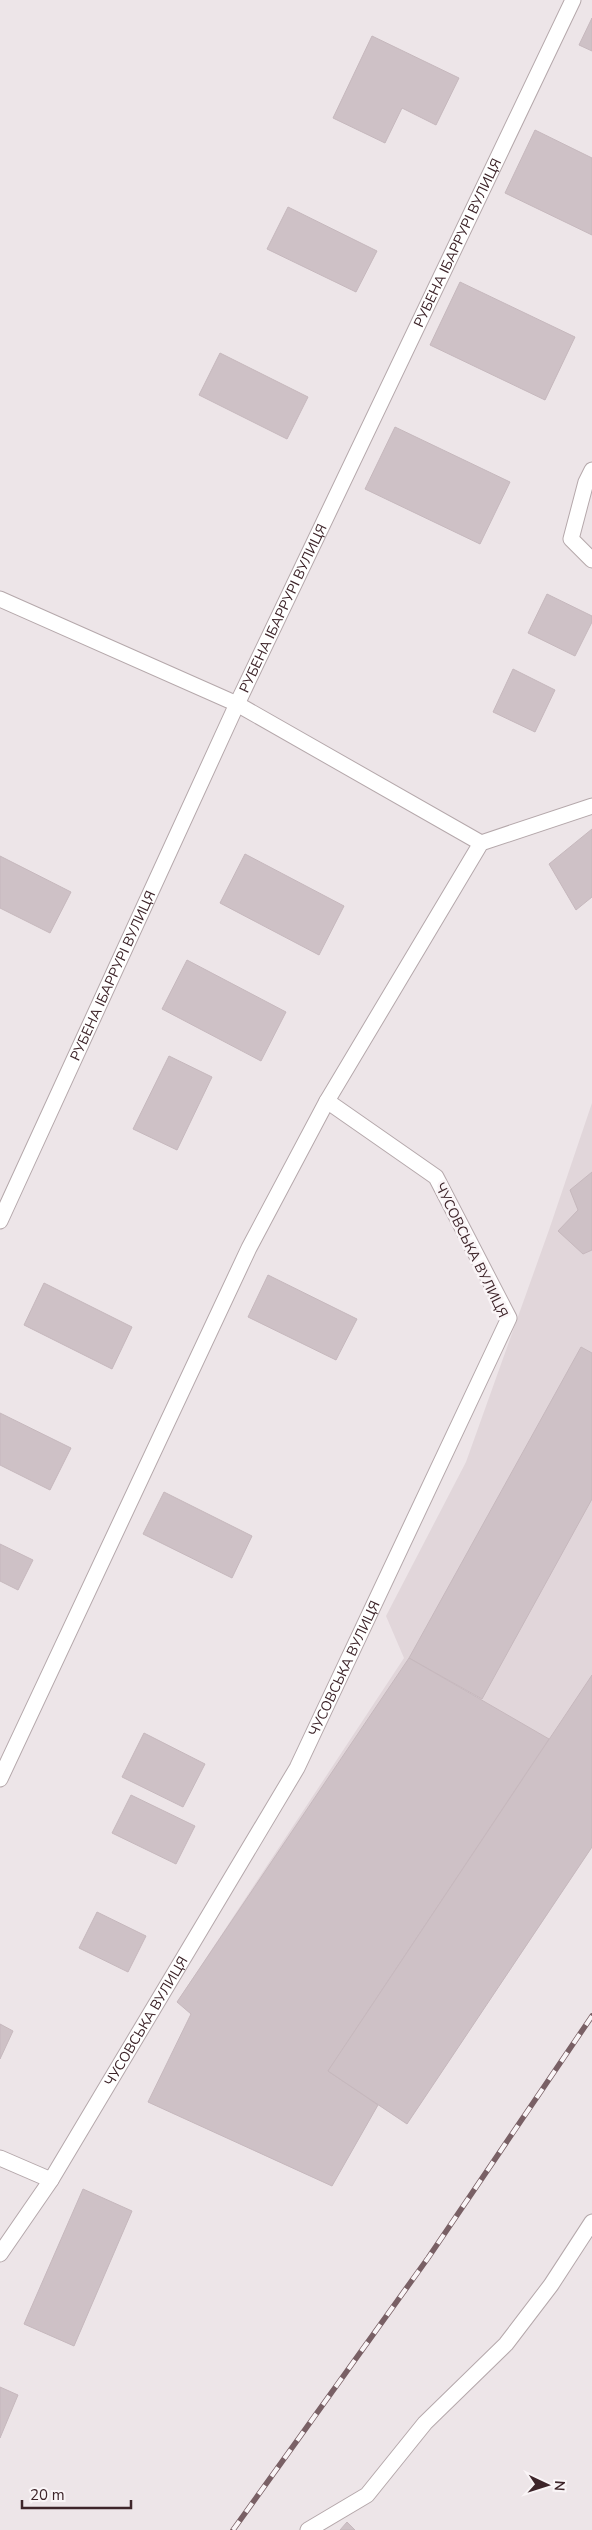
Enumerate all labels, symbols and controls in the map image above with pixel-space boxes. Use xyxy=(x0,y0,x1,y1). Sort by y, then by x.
street label: РУБЕНА ІБАРРУРІ ВУЛИЦЯ xyxy=(409,155,506,330)
street label: РУБЕНА ІБАРРУРІ ВУЛИЦЯ xyxy=(235,521,332,696)
street label: РУБЕНА ІБАРРУРІ ВУЛИЦЯ xyxy=(66,888,160,1064)
street label: ЧУСОВСЬКА ВУЛИЦЯ xyxy=(431,1180,513,1321)
street label: ЧУСОВСЬКА ВУЛИЦЯ xyxy=(304,1597,385,1739)
street label: ЧУСОВСЬКА ВУЛИЦЯ xyxy=(100,1953,192,2090)
north arrow xyxy=(522,2460,572,2510)
scale bar xyxy=(22,2478,131,2510)
text: N xyxy=(550,2480,569,2492)
text: 20 m xyxy=(30,2485,65,2505)

